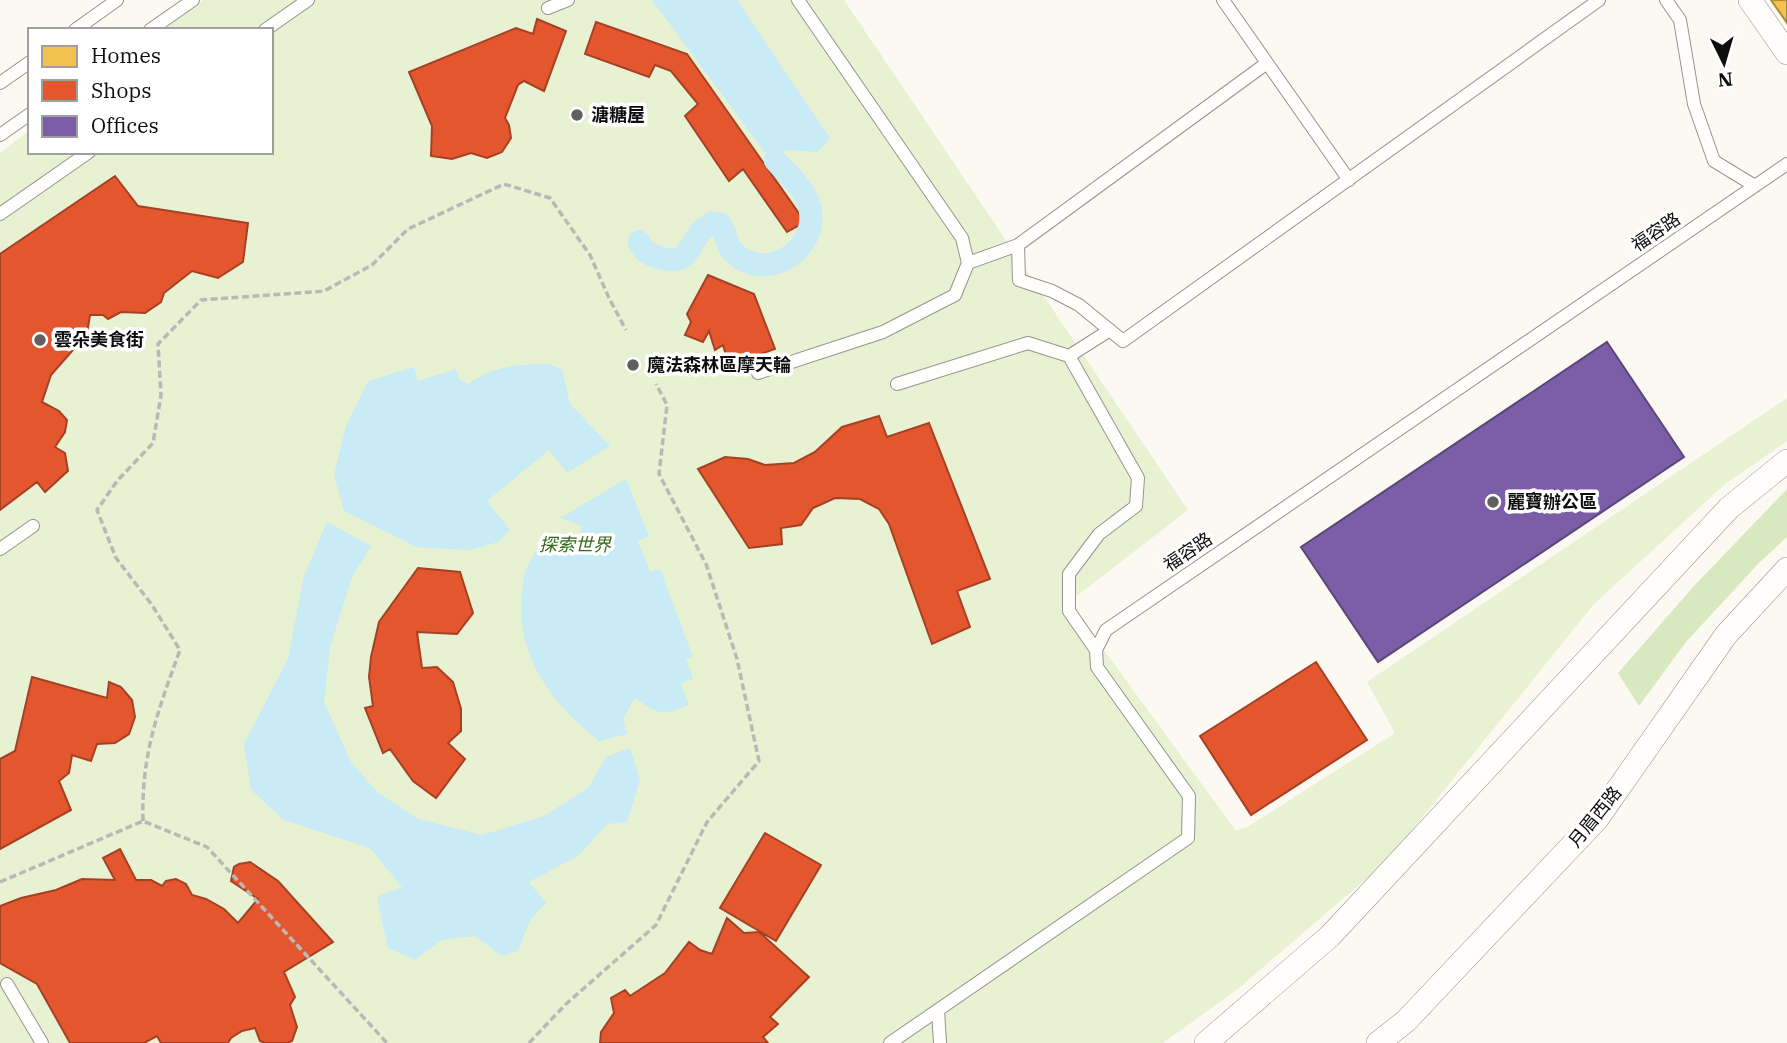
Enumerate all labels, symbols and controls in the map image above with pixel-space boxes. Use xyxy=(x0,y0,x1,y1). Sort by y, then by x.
legend xyxy=(28,28,273,154)
north arrow xyxy=(1689,28,1759,98)
text: Homes xyxy=(91,41,161,69)
text: N xyxy=(1717,67,1734,93)
text: Shops xyxy=(91,76,151,104)
place label: 溏糖屋 xyxy=(591,103,645,126)
marker: 溏糖屋 xyxy=(569,107,585,123)
text: Offices xyxy=(91,111,159,139)
street label: 福容路 xyxy=(1627,207,1685,256)
place label: 雲朵美食街 xyxy=(54,328,144,351)
marker: 雲朵美食街 xyxy=(32,332,48,348)
place label: 魔法森林區摩天輪 xyxy=(647,353,791,376)
marker: 魔法森林區摩天輪 xyxy=(625,357,641,373)
place label: 麗寶辦公區 xyxy=(1507,490,1597,513)
marker: 麗寶辦公區 xyxy=(1485,494,1501,510)
street label: 福容路 xyxy=(1159,527,1217,576)
park label: 探索世界 xyxy=(539,533,612,556)
street label: 月眉西路 xyxy=(1563,781,1626,852)

